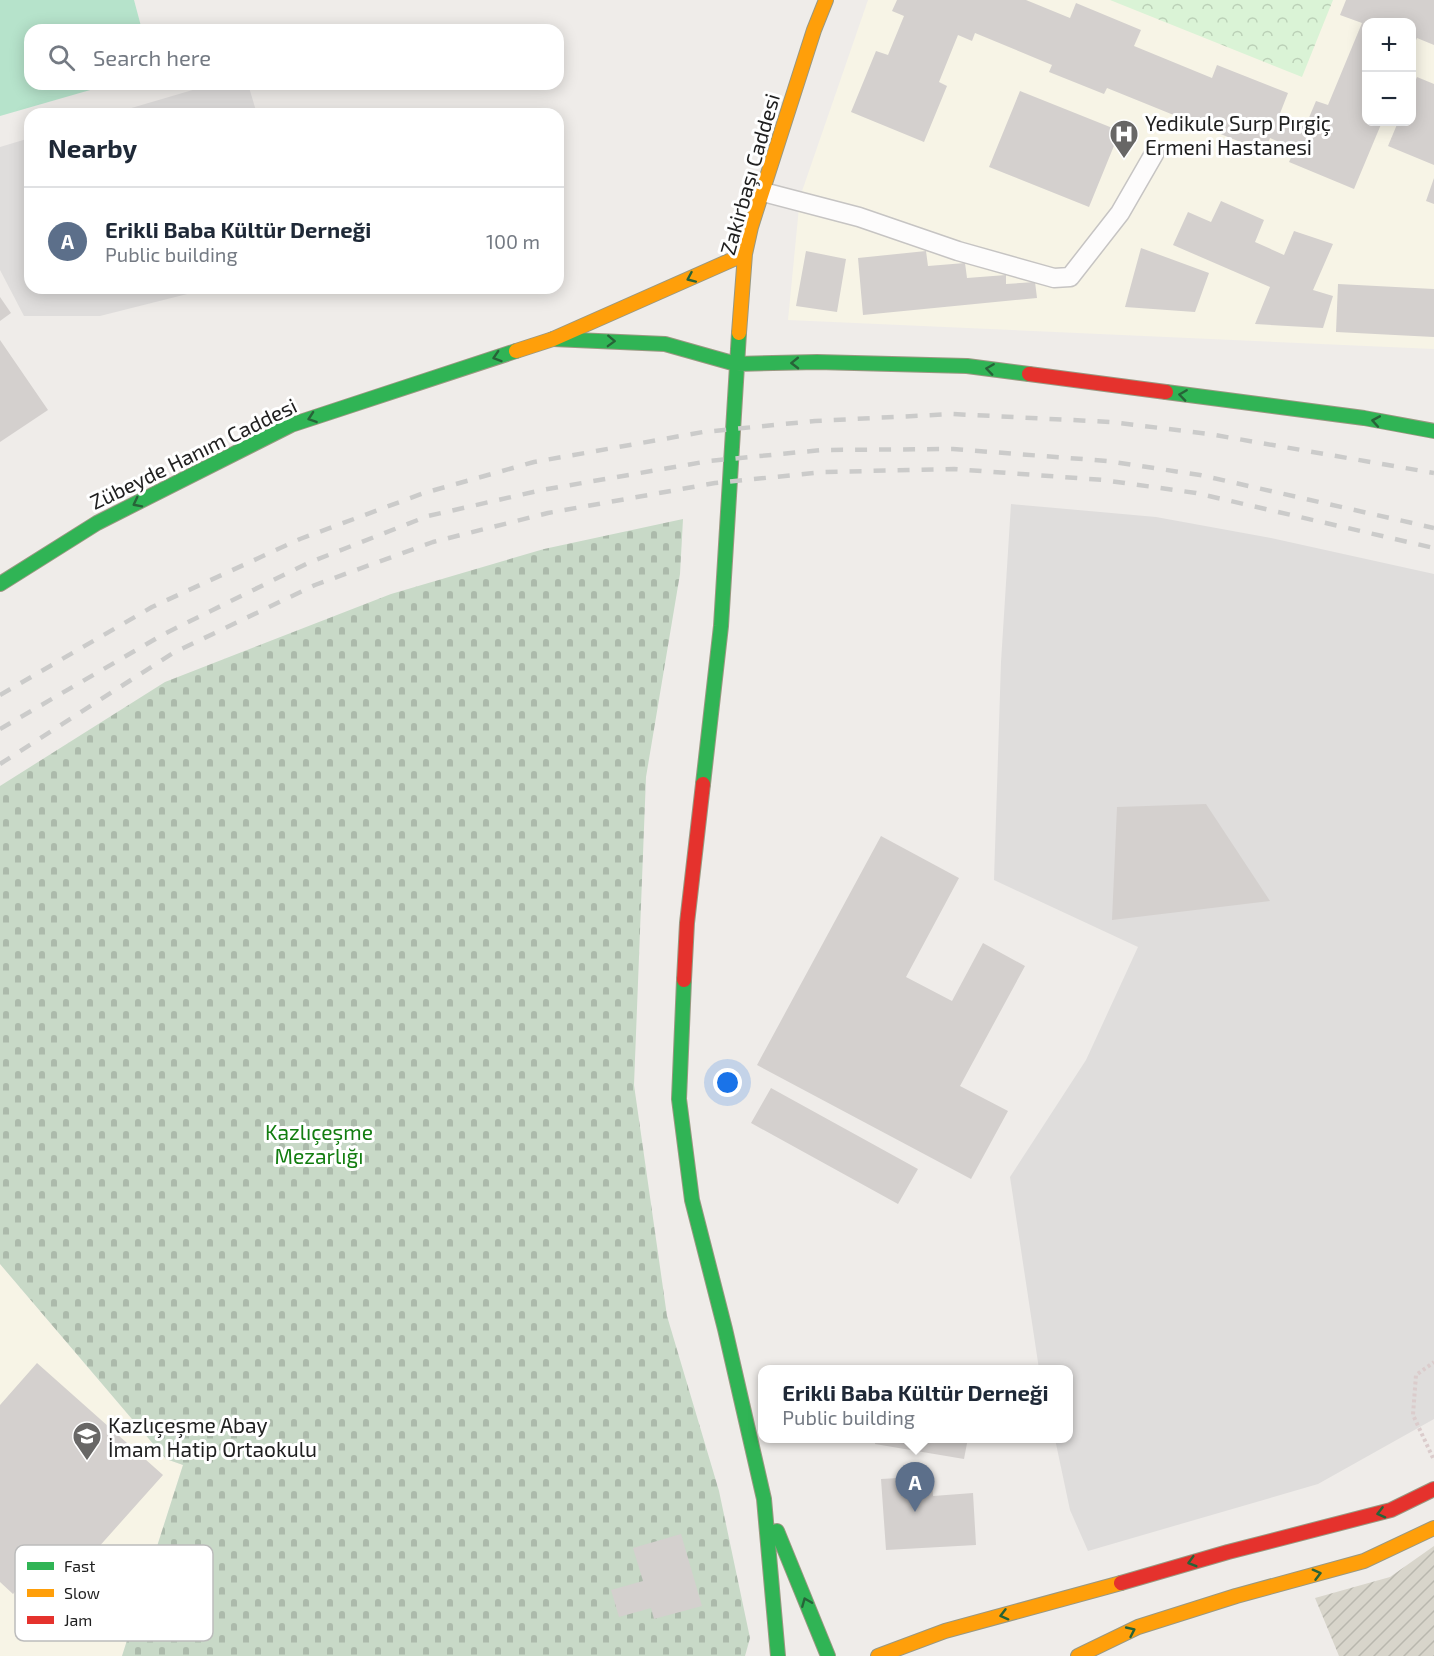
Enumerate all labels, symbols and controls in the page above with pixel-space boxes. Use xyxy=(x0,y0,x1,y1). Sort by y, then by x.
map controls xyxy=(1362,18,1416,126)
button: + xyxy=(1362,18,1416,72)
search box xyxy=(24,24,564,90)
icon: search xyxy=(45,41,78,74)
text: Search here xyxy=(93,44,211,70)
button: − xyxy=(1362,72,1416,126)
street label: Zakirbaşı Caddesi xyxy=(714,91,786,258)
place label: Yedikule Surp Pırgiç Ermeni Hastanesi xyxy=(1145,110,1331,159)
hospital icon: Yedikule Surp Pırgiç Ermeni Hastanesi xyxy=(1108,118,1140,160)
text: Nearby xyxy=(48,132,137,163)
text: Erikli Baba Kültür Derneği xyxy=(105,216,371,242)
text: A xyxy=(61,229,74,253)
text: 100 m xyxy=(486,229,540,253)
text: Public building xyxy=(105,242,238,266)
one-way arrow xyxy=(687,271,698,283)
one-way arrow xyxy=(607,335,616,348)
one-way arrow xyxy=(492,350,503,362)
one-way arrow xyxy=(791,356,800,369)
one-way arrow xyxy=(985,364,994,376)
one-way arrow xyxy=(1179,389,1188,401)
street label: Zübeyde Hanım Caddesi xyxy=(86,392,300,514)
one-way arrow xyxy=(307,410,318,423)
one-way arrow xyxy=(1372,415,1382,428)
one-way arrow xyxy=(132,496,143,507)
your location xyxy=(713,1068,742,1097)
park label: Kazlıçeşme Mezarlığı xyxy=(265,1119,373,1168)
popup xyxy=(758,1365,1073,1443)
text: Erikli Baba Kültür Derneği xyxy=(782,1379,1049,1405)
text: Public building xyxy=(782,1405,915,1429)
place label: Kazlıçeşme Abay İmam Hatip Ortaokulu xyxy=(108,1412,317,1461)
school or university icon: Kazlıçeşme Abay İmam Hatip Ortaokulu xyxy=(71,1420,103,1462)
pin: A xyxy=(896,1462,934,1512)
one-way arrow xyxy=(1376,1505,1386,1518)
legend xyxy=(15,1545,213,1641)
one-way arrow xyxy=(1187,1555,1198,1567)
text: Fast xyxy=(64,1556,95,1575)
one-way arrow xyxy=(1312,1568,1322,1581)
text: Slow xyxy=(64,1583,100,1602)
one-way arrow xyxy=(801,1597,813,1608)
one-way arrow xyxy=(1000,1608,1010,1621)
text: Jam xyxy=(64,1610,92,1629)
one-way arrow xyxy=(1124,1626,1135,1638)

